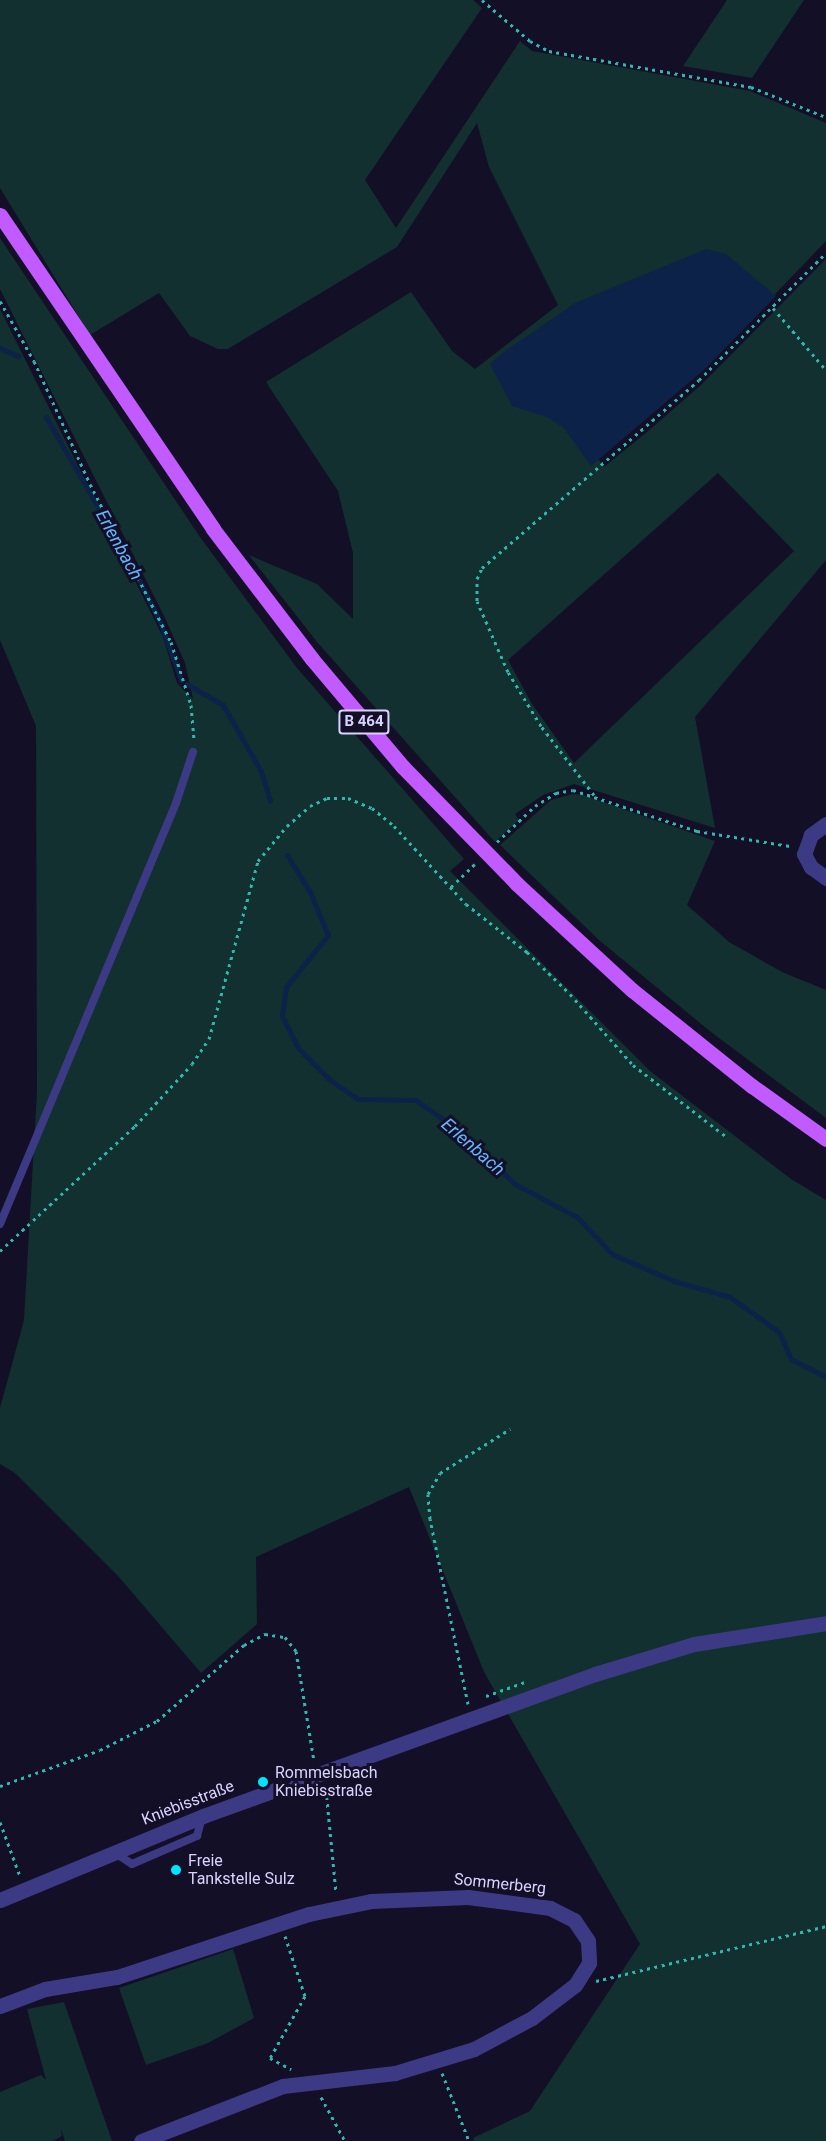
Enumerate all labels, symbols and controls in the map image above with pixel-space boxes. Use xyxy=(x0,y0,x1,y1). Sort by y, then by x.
water label: Erlenbach xyxy=(91,506,147,584)
road number: B 464 xyxy=(337,710,391,734)
water label: Erlenbach xyxy=(437,1114,509,1180)
place label: Rommelsbach Kniebisstraße xyxy=(275,1763,378,1801)
marker: Rommelsbach Kniebisstraße xyxy=(256,1775,270,1789)
street label: Kniebisstraße xyxy=(139,1777,237,1829)
place label: Freie Tankstelle Sulz xyxy=(188,1851,295,1889)
marker: Freie Tankstelle Sulz xyxy=(169,1863,183,1877)
street label: Sommerberg xyxy=(453,1870,547,1898)

